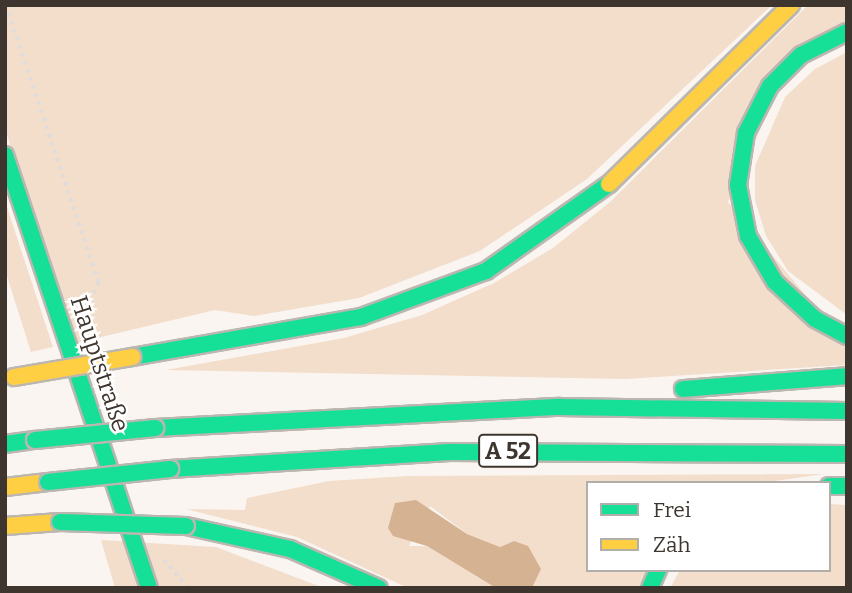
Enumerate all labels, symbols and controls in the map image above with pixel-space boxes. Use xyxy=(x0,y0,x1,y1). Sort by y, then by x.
street label: Hauptstraße xyxy=(64,292,134,436)
road number: A 52 xyxy=(476,432,540,471)
legend xyxy=(586,481,831,572)
text: Frei xyxy=(653,497,691,523)
text: Zäh xyxy=(653,532,691,558)

